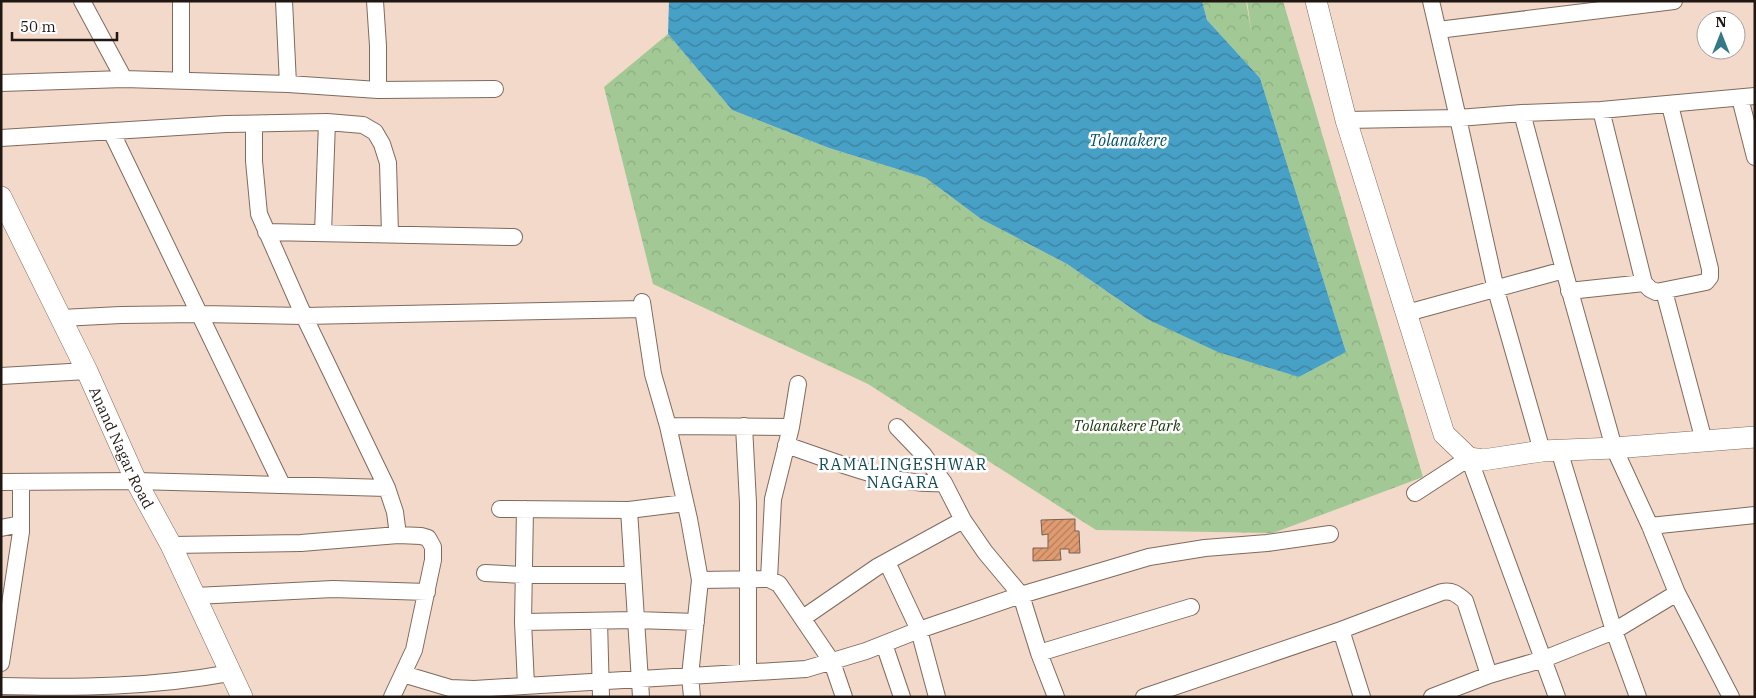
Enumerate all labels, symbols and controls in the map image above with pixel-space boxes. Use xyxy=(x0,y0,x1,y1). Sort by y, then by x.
scale bar xyxy=(12,10,118,42)
north arrow xyxy=(1696,10,1746,60)
text: N xyxy=(1715,13,1727,31)
text: 50 m xyxy=(20,17,56,36)
water label: Tolanakere xyxy=(1089,130,1167,150)
street label: Anand Nagar Road xyxy=(86,383,159,512)
park label: Tolanakere Park xyxy=(1073,416,1181,435)
district label: RAMALINGESHWAR NAGARA xyxy=(819,454,987,492)

